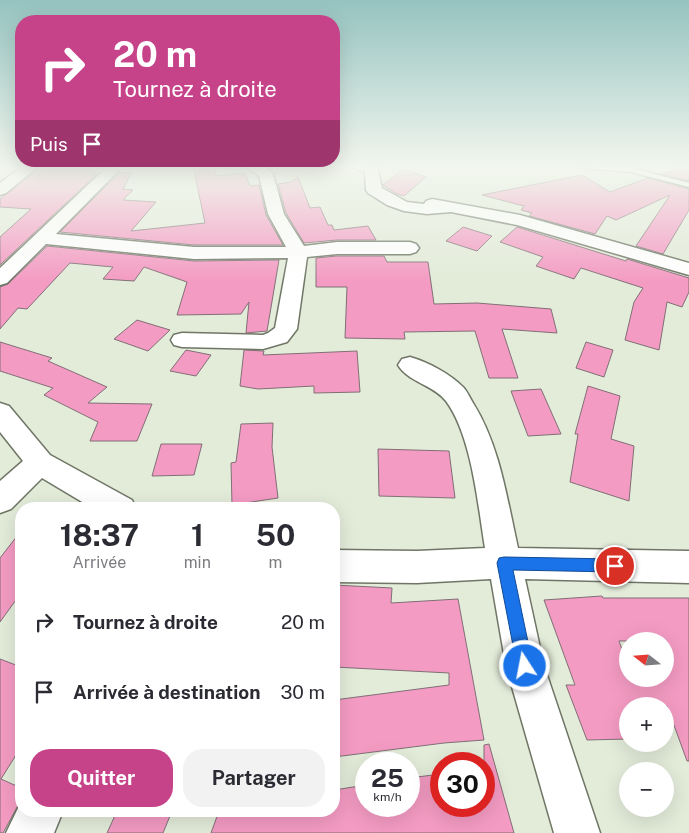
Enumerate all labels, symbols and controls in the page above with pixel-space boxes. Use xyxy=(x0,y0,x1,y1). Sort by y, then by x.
text: 20 m xyxy=(113,34,197,75)
icon: right xyxy=(30,35,95,100)
text: Tournez à droite xyxy=(113,76,277,102)
icon: arrive xyxy=(78,130,106,158)
text: Puis xyxy=(30,133,68,155)
text: 18:37 xyxy=(60,517,139,553)
text: 1 xyxy=(191,517,204,553)
text: 50 xyxy=(256,517,295,553)
pin xyxy=(594,545,636,587)
icon: arrive xyxy=(601,552,629,580)
text: Arrivée xyxy=(72,553,126,572)
text: min xyxy=(184,553,211,572)
text: m xyxy=(269,553,282,572)
icon: right xyxy=(30,608,58,636)
text: Tournez à droite xyxy=(73,611,218,633)
text: 20 m xyxy=(281,611,325,633)
north arrow xyxy=(619,632,674,688)
map controls xyxy=(619,632,674,817)
position arrow xyxy=(498,639,550,691)
icon: arrive xyxy=(30,678,58,706)
text: Arrivée à destination xyxy=(73,681,261,703)
text: 30 m xyxy=(280,681,325,703)
button: + xyxy=(619,697,674,752)
button: Quitter xyxy=(30,749,173,807)
button: Partager xyxy=(183,749,325,807)
speed limit sign: 30 xyxy=(430,752,495,817)
button: − xyxy=(619,762,674,817)
text: 25 xyxy=(371,763,404,793)
text: km/h xyxy=(373,790,402,804)

